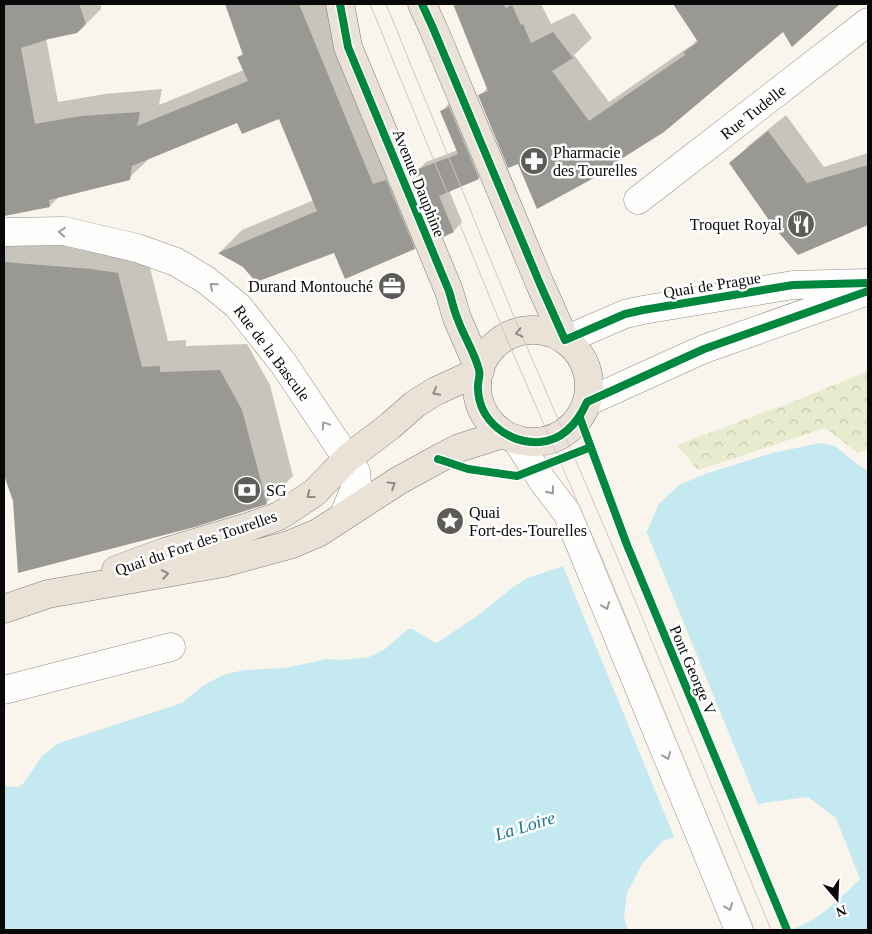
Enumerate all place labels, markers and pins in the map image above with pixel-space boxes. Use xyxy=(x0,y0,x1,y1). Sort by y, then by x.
place label: Pharmacie des Tourelles xyxy=(553,144,637,179)
pharmacy icon: Pharmacie des Tourelles xyxy=(519,146,549,176)
restaurant icon: Troquet Royal xyxy=(786,209,816,239)
place label: Troquet Royal xyxy=(690,216,783,234)
office icon: Durand Montouché xyxy=(377,271,407,301)
place label: Durand Montouché xyxy=(248,278,373,295)
bank icon: SG xyxy=(232,475,262,505)
place label: SG xyxy=(266,482,287,499)
place label: Quai Fort-des-Tourelles xyxy=(469,504,587,539)
place icon: Quai Fort-des-Tourelles xyxy=(435,506,465,536)

